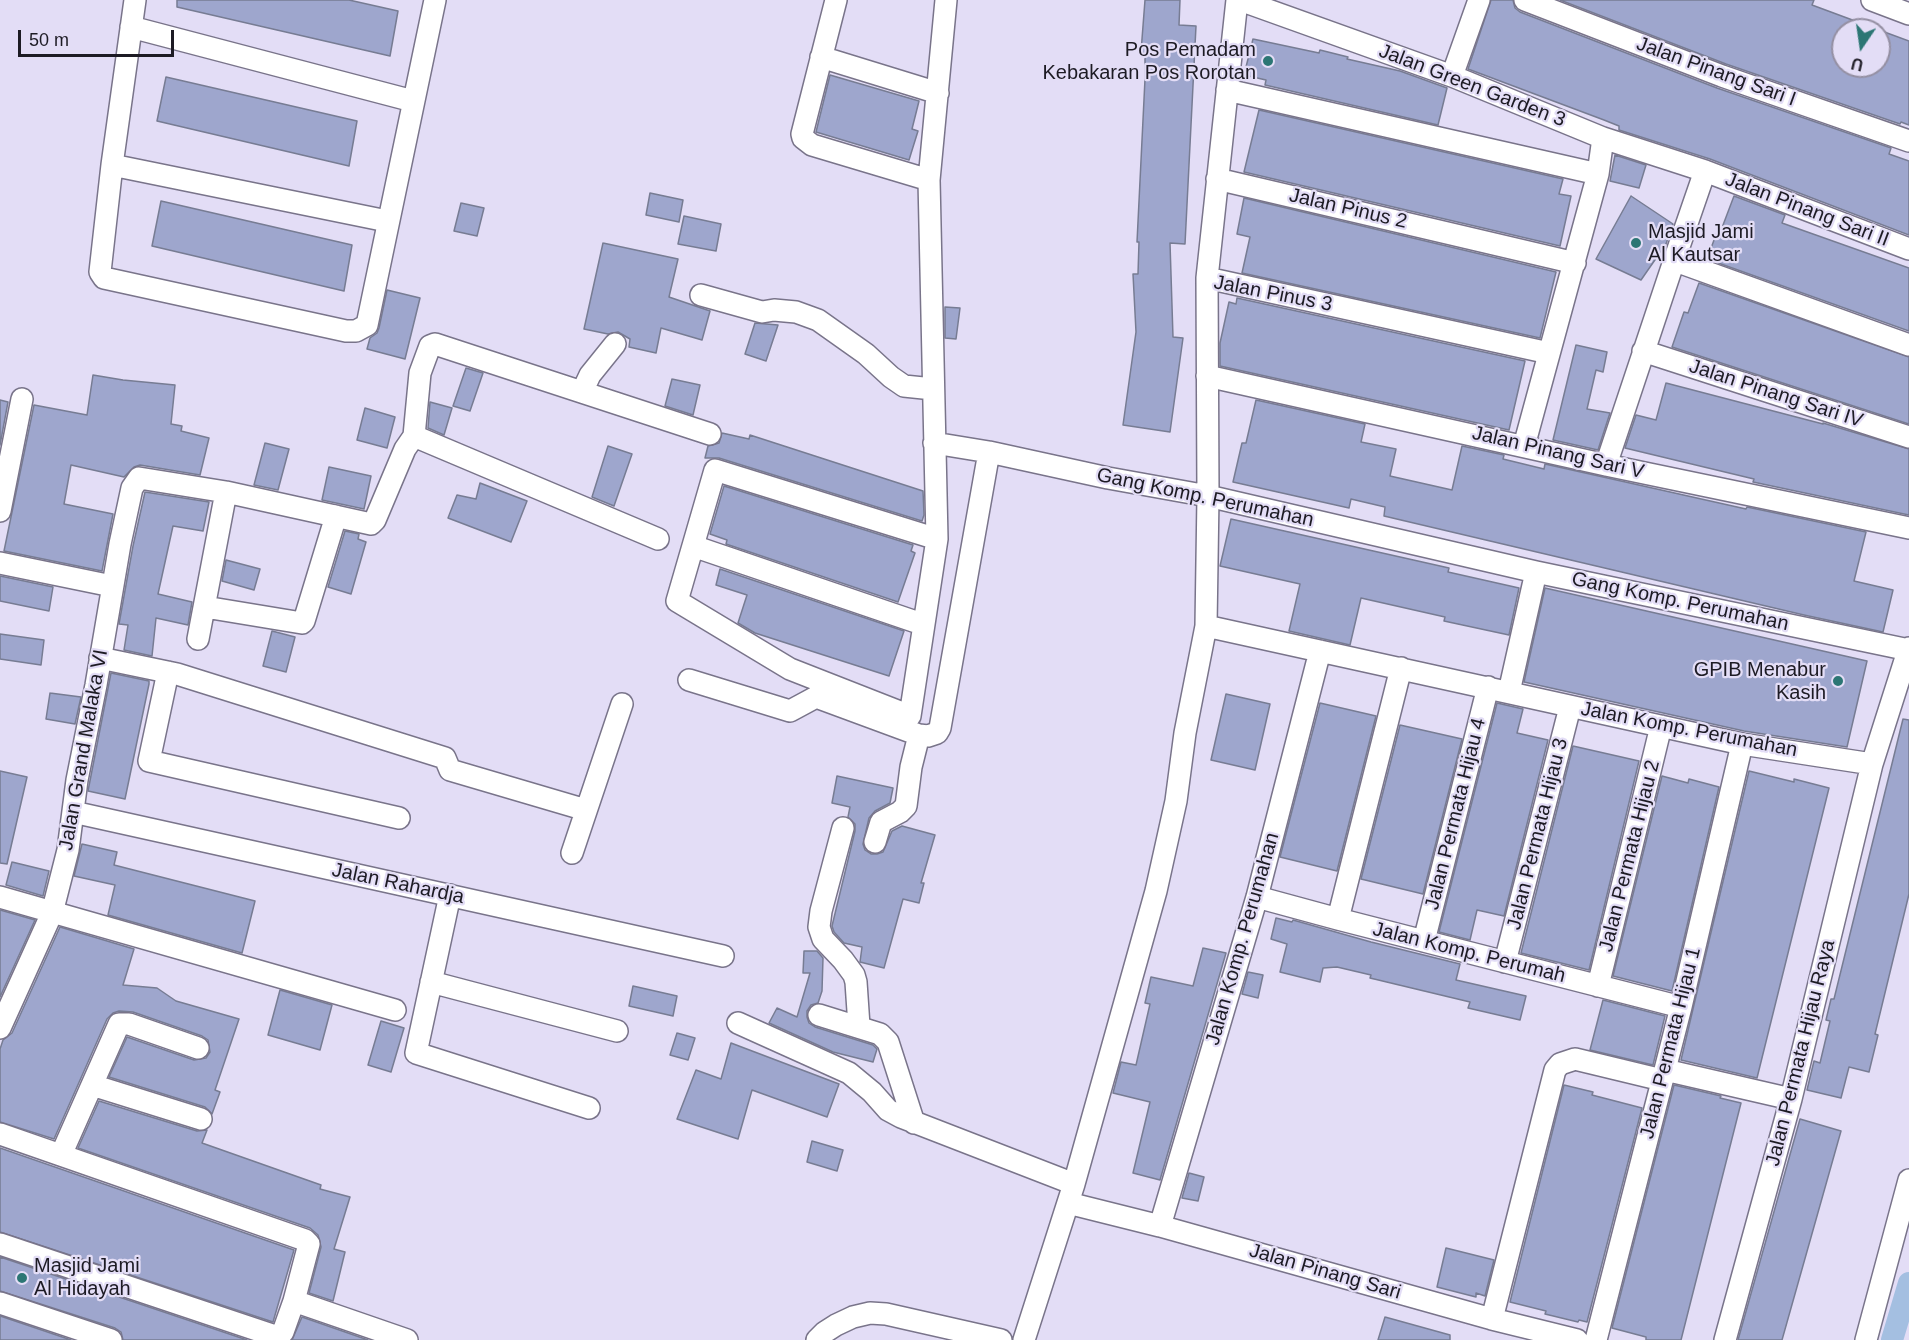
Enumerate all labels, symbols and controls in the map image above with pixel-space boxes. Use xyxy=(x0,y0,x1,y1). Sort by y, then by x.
scale bar xyxy=(21,18,177,56)
north arrow xyxy=(1831,18,1891,78)
text: 50 m xyxy=(29,30,69,50)
street label: Jalan Pinang Sari I xyxy=(1633,32,1799,112)
place label: Pos Pemadam Kebakaran Pos Rorotan xyxy=(1043,38,1256,85)
street label: Jalan Green Garden 3 xyxy=(1375,39,1569,133)
marker: Pos Pemadam Kebakaran Pos Rorotan xyxy=(1261,54,1275,68)
text: U xyxy=(1850,54,1865,74)
street label: Jalan Pinang Sari II xyxy=(1722,168,1892,252)
street label: Jalan Pinus 2 xyxy=(1287,184,1409,234)
place label: Masjid Jami Al Kautsar xyxy=(1648,220,1754,267)
marker: Masjid Jami Al Kautsar xyxy=(1629,236,1643,250)
street label: Jalan Pinus 3 xyxy=(1212,271,1334,317)
street label: Jalan Pinang Sari IV xyxy=(1686,355,1866,433)
street label: Jalan Pinang Sari V xyxy=(1470,422,1646,484)
street label: Gang Komp. Perumahan xyxy=(1094,463,1316,533)
street label: Gang Komp. Perumahan xyxy=(1569,567,1791,637)
street label: Jalan Grand Malaka VI xyxy=(55,648,113,852)
place label: GPIB Menabur Kasih xyxy=(1694,658,1826,705)
marker: GPIB Menabur Kasih xyxy=(1831,674,1845,688)
street label: Jalan Komp. Perumahan xyxy=(1579,697,1799,763)
street label: Jalan Permata Hijau 4 xyxy=(1421,716,1491,912)
street label: Jalan Permata Hijau 3 xyxy=(1503,736,1573,932)
street label: Jalan Permata Hijau 2 xyxy=(1595,758,1665,954)
street label: Jalan Komp. Perumahan xyxy=(1201,830,1285,1048)
street label: Jalan Rahardja xyxy=(330,858,466,910)
street label: Jalan Komp. Perumah xyxy=(1370,917,1568,989)
street label: Jalan Permata Hijau Raya xyxy=(1761,937,1841,1169)
street label: Jalan Permata Hijau 1 xyxy=(1636,945,1706,1141)
street label: Jalan Pinang Sari xyxy=(1246,1239,1404,1305)
place label: Masjid Jami Al Hidayah xyxy=(34,1254,140,1301)
marker: Masjid Jami Al Hidayah xyxy=(15,1271,29,1285)

